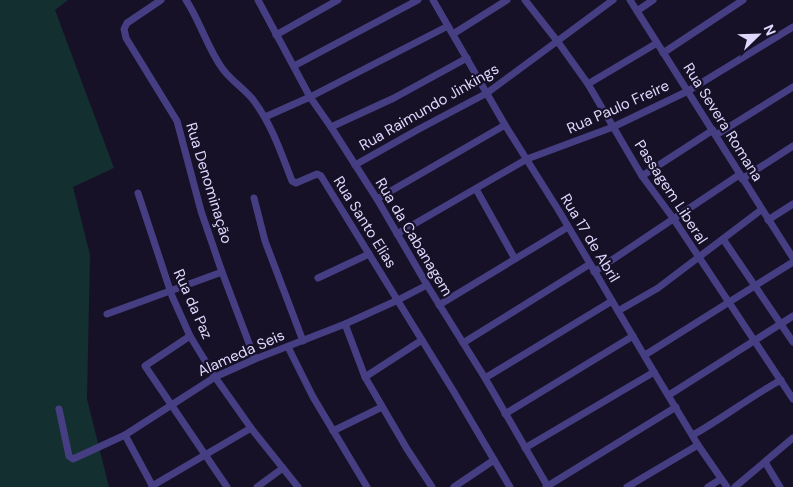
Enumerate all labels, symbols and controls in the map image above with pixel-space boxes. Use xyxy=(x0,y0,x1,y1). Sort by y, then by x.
north arrow xyxy=(733,10,783,60)
text: N xyxy=(760,22,780,38)
street label: Rua Raimundo Jinkings xyxy=(355,59,503,155)
street label: Rua Severa Romana xyxy=(678,59,768,185)
street label: Rua Paulo Freire xyxy=(564,75,672,139)
street label: Rua Denominação xyxy=(181,120,237,246)
street label: Passagem Liberal xyxy=(630,136,712,248)
street label: Rua Santo Elias xyxy=(329,172,401,272)
street label: Rua da Cabanagem xyxy=(371,174,457,300)
street label: Rua 17 de Abril xyxy=(556,190,624,286)
street label: Rua da Paz xyxy=(169,266,217,342)
street label: Alameda Seis xyxy=(194,325,288,381)

